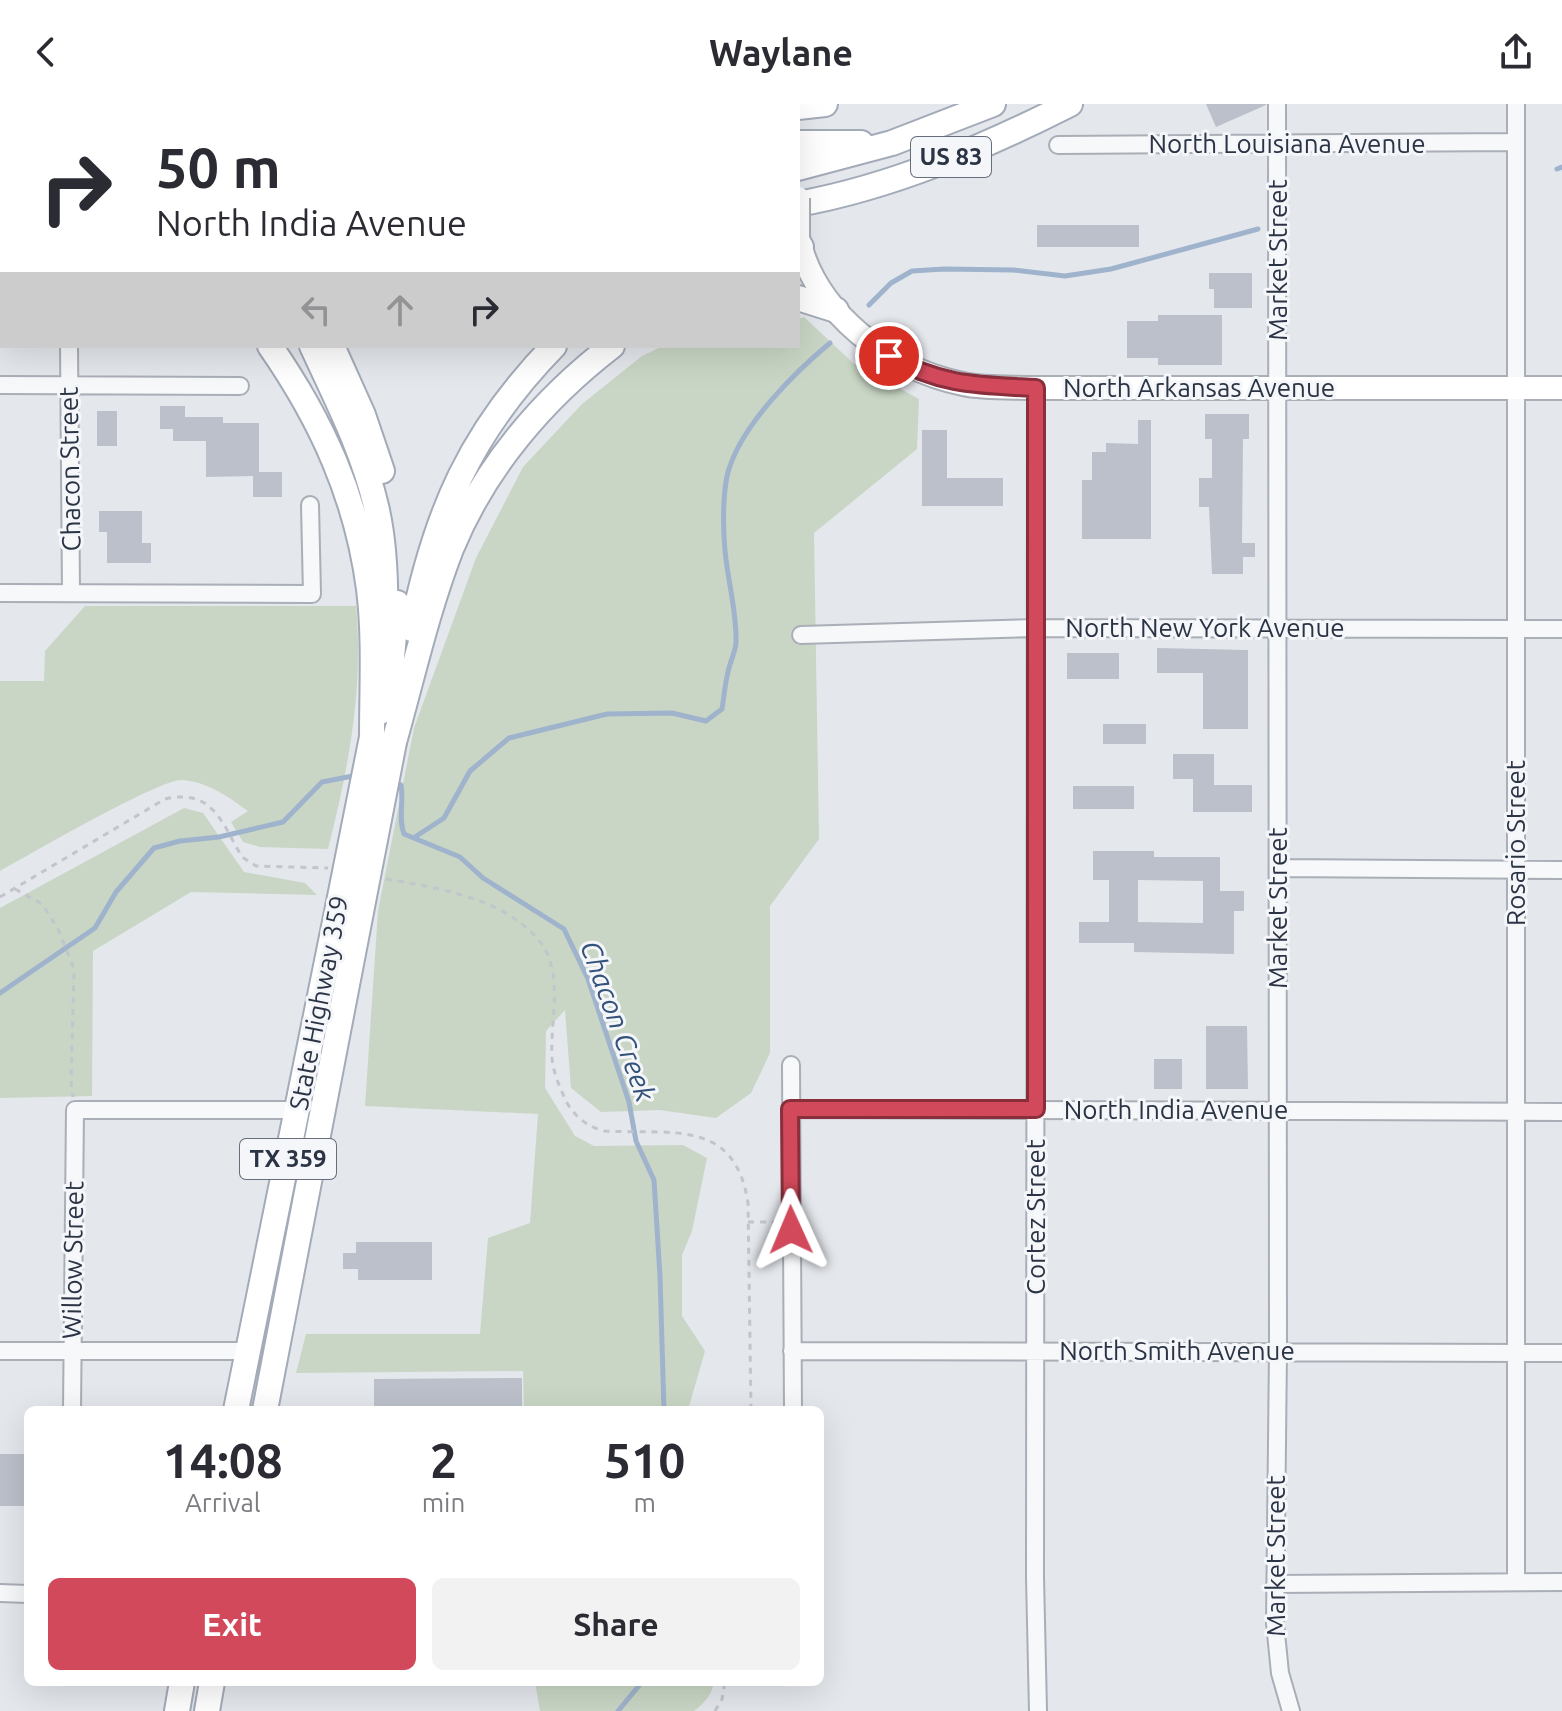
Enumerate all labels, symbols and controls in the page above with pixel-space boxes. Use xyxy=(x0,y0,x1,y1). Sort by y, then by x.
icon: back xyxy=(24,30,68,74)
icon: share xyxy=(1494,30,1538,74)
text: Waylane xyxy=(709,32,853,73)
street label: North Louisiana Avenue xyxy=(1149,129,1425,158)
icon: right xyxy=(24,136,128,240)
text: 50 m xyxy=(156,136,281,199)
road number: US 83 xyxy=(911,137,991,177)
street label: Market Street xyxy=(1263,179,1292,341)
text: North India Avenue xyxy=(156,202,467,243)
icon: left xyxy=(294,288,338,332)
icon: ahead xyxy=(378,288,422,332)
icon: right xyxy=(462,288,506,332)
pin xyxy=(855,322,923,390)
icon: arrive xyxy=(867,334,911,378)
street label: North Arkansas Avenue xyxy=(1063,373,1335,402)
street label: Chacon Street xyxy=(54,386,85,552)
street label: North New York Avenue xyxy=(1065,613,1345,642)
street label: Rosario Street xyxy=(1501,760,1530,926)
street label: Market Street xyxy=(1263,827,1292,989)
street label: State Highway 359 xyxy=(283,893,354,1113)
water label: Chacon Creek xyxy=(575,936,662,1106)
street label: North India Avenue xyxy=(1064,1095,1288,1124)
road number: TX 359 xyxy=(240,1139,336,1179)
street label: Cortez Street xyxy=(1021,1139,1050,1295)
street label: Willow Street xyxy=(57,1181,88,1339)
position arrow xyxy=(749,1188,833,1272)
street label: North Smith Avenue xyxy=(1059,1336,1295,1365)
text: 14:08 xyxy=(163,1433,283,1487)
text: 2 xyxy=(430,1433,457,1487)
text: 510 xyxy=(604,1433,685,1487)
street label: Market Street xyxy=(1261,1475,1290,1637)
text: Arrival xyxy=(185,1488,261,1517)
text: min xyxy=(422,1488,465,1517)
text: m xyxy=(633,1488,656,1517)
button: Exit xyxy=(48,1578,416,1670)
button: Share xyxy=(432,1578,800,1670)

